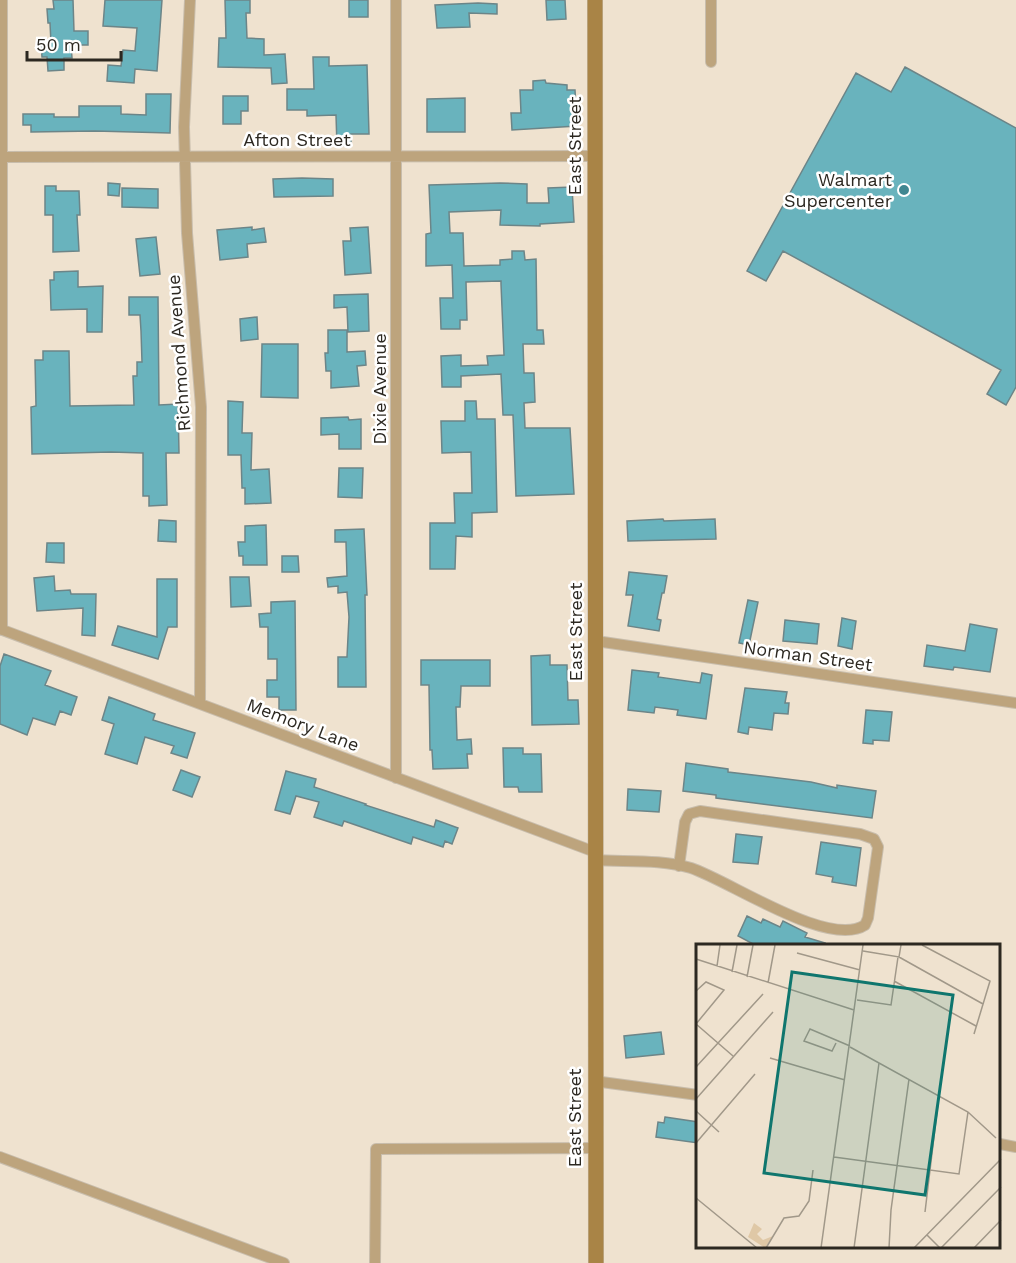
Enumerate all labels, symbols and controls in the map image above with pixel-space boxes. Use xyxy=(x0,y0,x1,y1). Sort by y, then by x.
scale bar xyxy=(27,24,122,62)
text: 50 m xyxy=(36,34,81,55)
street label: East Street xyxy=(564,96,585,196)
street label: Afton Street xyxy=(243,129,351,150)
place label: Walmart Supercenter xyxy=(784,169,892,211)
marker: Walmart Supercenter xyxy=(897,183,911,197)
street label: Richmond Avenue xyxy=(163,274,194,432)
street label: Dixie Avenue xyxy=(369,333,390,445)
street label: East Street xyxy=(565,582,586,682)
street label: Norman Street xyxy=(742,636,874,675)
street label: Memory Lane xyxy=(244,694,362,756)
inset map xyxy=(696,944,1001,1248)
street label: East Street xyxy=(564,1068,585,1168)

